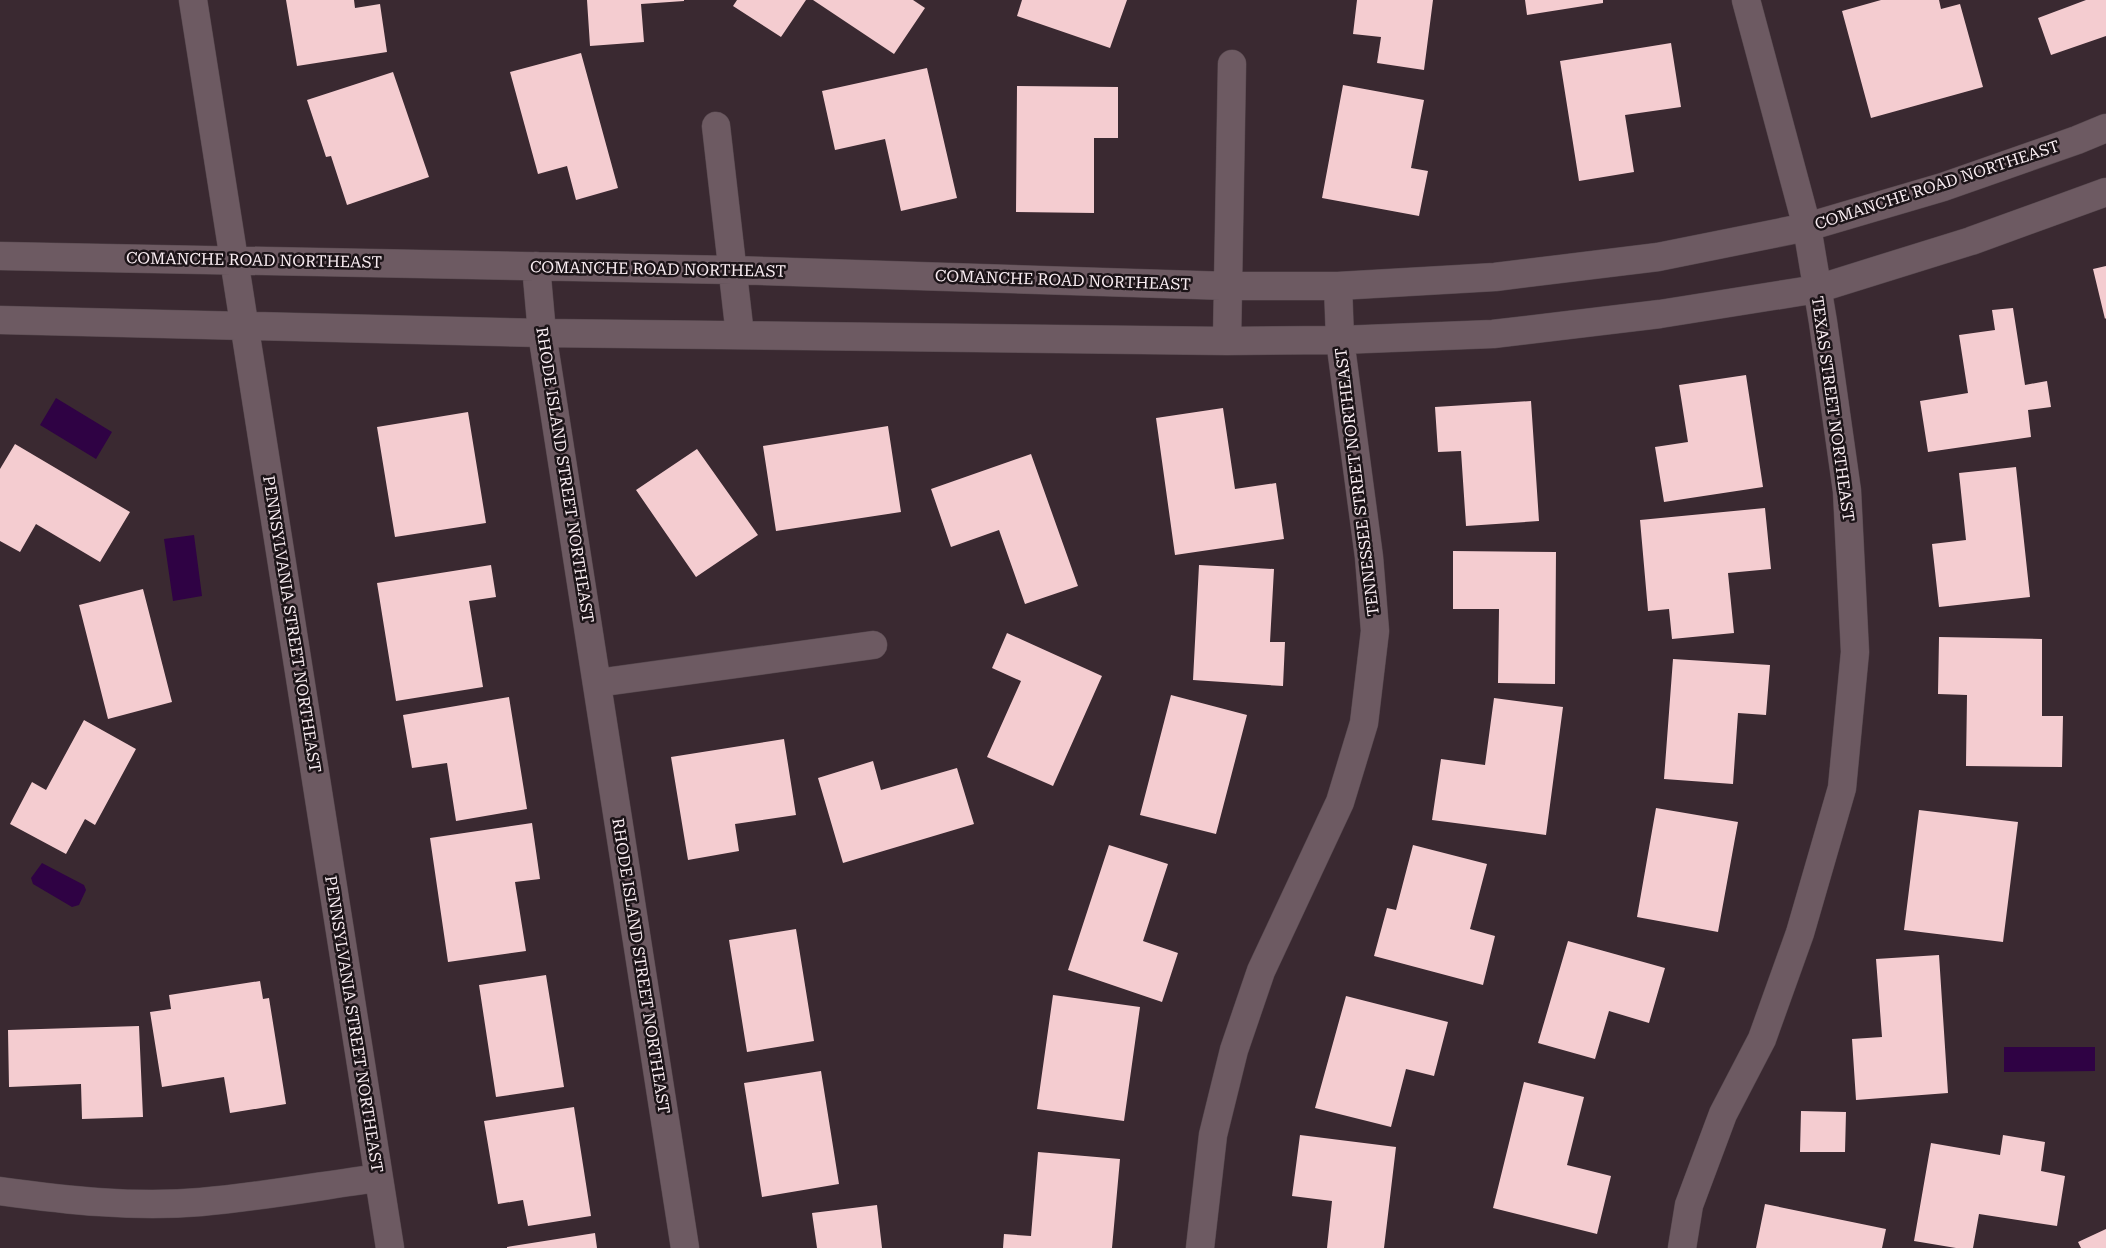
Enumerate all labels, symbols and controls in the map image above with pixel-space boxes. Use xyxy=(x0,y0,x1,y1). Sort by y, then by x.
street label: COMANCHE ROAD NORTHEAST xyxy=(1812,136,2062,234)
street label: COMANCHE ROAD NORTHEAST xyxy=(126,248,382,272)
street label: COMANCHE ROAD NORTHEAST xyxy=(530,257,786,281)
street label: COMANCHE ROAD NORTHEAST xyxy=(935,266,1192,294)
street label: TEXAS STREET NORTHEAST xyxy=(1808,295,1858,523)
street label: RHODE ISLAND STREET NORTHEAST xyxy=(532,326,598,625)
street label: TENNESSEE STREET NORTHEAST xyxy=(1331,346,1383,617)
street label: PENNSYLVANIA STREET NORTHEAST xyxy=(259,474,325,774)
street label: RHODE ISLAND STREET NORTHEAST xyxy=(608,817,674,1116)
street label: PENNSYLVANIA STREET NORTHEAST xyxy=(321,874,387,1174)

